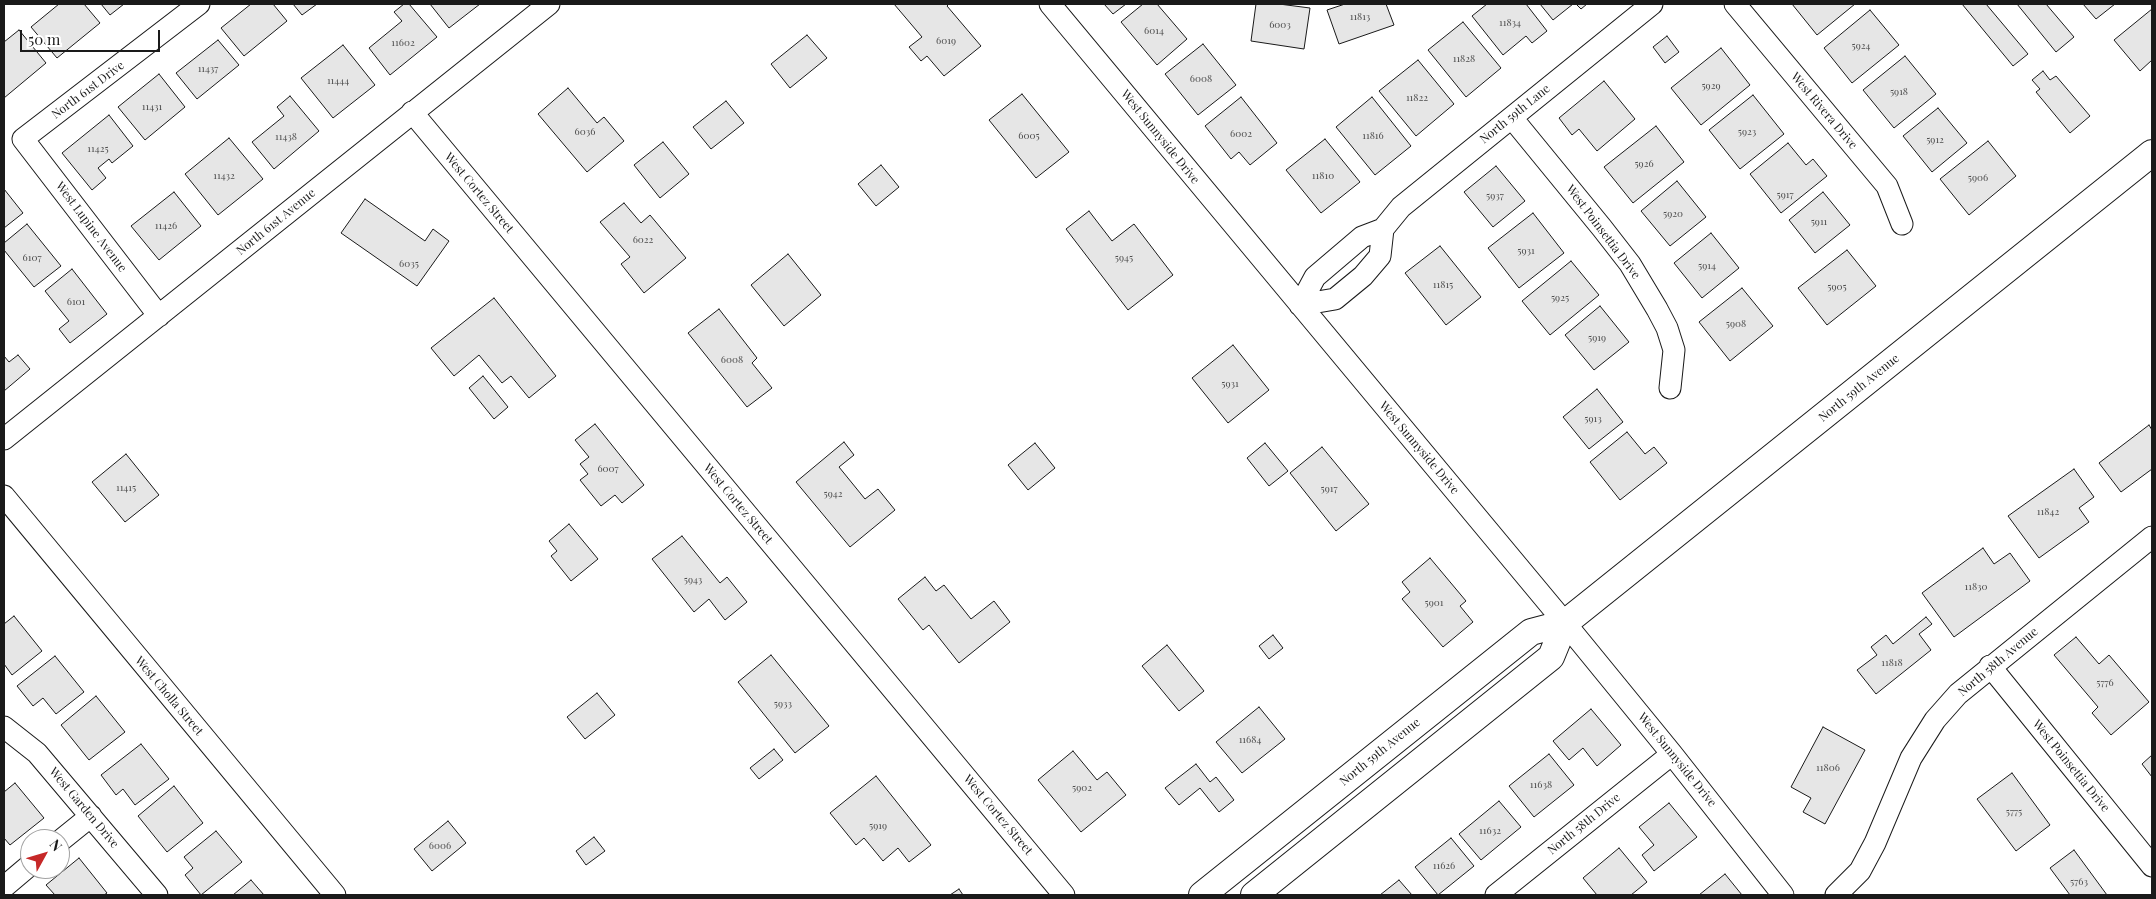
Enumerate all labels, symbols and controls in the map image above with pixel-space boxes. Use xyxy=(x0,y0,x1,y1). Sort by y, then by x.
house number: 11813 xyxy=(1350,11,1370,23)
house number: 11834 xyxy=(1499,17,1521,29)
house number: 6003 xyxy=(1269,19,1291,31)
scale bar xyxy=(22,20,162,52)
house number: 6014 xyxy=(1144,25,1164,37)
text: 50 m xyxy=(28,29,60,49)
house number: 6019 xyxy=(936,35,956,47)
house number: 11602 xyxy=(391,37,415,49)
house number: 5924 xyxy=(1852,40,1870,52)
house number: 11828 xyxy=(1453,53,1475,65)
street label: North 61st Drive xyxy=(49,58,127,122)
house number: 11437 xyxy=(198,63,218,75)
street label: West Rivera Drive xyxy=(1788,70,1860,152)
house number: 6008 xyxy=(1190,73,1212,85)
house number: 11444 xyxy=(327,75,349,87)
house number: 5929 xyxy=(1701,80,1721,92)
street label: North 59th Lane xyxy=(1477,81,1553,147)
house number: 5918 xyxy=(1890,86,1908,98)
street label: West Sunnyside Drive xyxy=(1118,87,1202,187)
house number: 11822 xyxy=(1406,92,1428,104)
house number: 11431 xyxy=(142,101,162,113)
house number: 6036 xyxy=(575,126,595,138)
house number: 5923 xyxy=(1738,126,1756,138)
house number: 6002 xyxy=(1230,128,1252,140)
house number: 6005 xyxy=(1018,130,1040,142)
house number: 11816 xyxy=(1362,130,1384,142)
house number: 11438 xyxy=(275,131,297,143)
house number: 5912 xyxy=(1926,134,1944,146)
house number: 11425 xyxy=(87,143,109,155)
street label: West Cortez Street xyxy=(441,150,517,236)
house number: 5926 xyxy=(1634,158,1654,170)
house number: 11432 xyxy=(213,170,235,182)
house number: 11810 xyxy=(1312,170,1334,182)
house number: 5906 xyxy=(1968,172,1988,184)
street label: West Lupine Avenue xyxy=(52,179,130,275)
street label: West Poinsettia Drive xyxy=(1563,182,1643,282)
street label: North 61st Avenue xyxy=(234,186,318,258)
house number: 5917 xyxy=(1777,189,1793,201)
house number: 5937 xyxy=(1486,190,1504,202)
house number: 5920 xyxy=(1663,208,1683,220)
house number: 5911 xyxy=(1811,216,1827,228)
house number: 11426 xyxy=(155,220,177,232)
house number: 6022 xyxy=(633,234,653,246)
house number: 5931 xyxy=(1517,245,1535,257)
house number: 6107 xyxy=(23,252,41,264)
house number: 5945 xyxy=(1115,252,1133,264)
house number: 6035 xyxy=(399,258,419,270)
house number: 5914 xyxy=(1698,260,1716,272)
house number: 11815 xyxy=(1433,279,1453,291)
house number: 5905 xyxy=(1827,281,1847,293)
house number: 5925 xyxy=(1551,292,1569,304)
house number: 6101 xyxy=(67,296,85,308)
house number: 5908 xyxy=(1726,318,1746,330)
house number: 5919 xyxy=(1588,332,1606,344)
street label: North 59th Avenue xyxy=(1816,351,1902,425)
house number: 6008 xyxy=(721,354,743,366)
house number: 5931 xyxy=(1221,378,1239,390)
street label: West Sunnyside Drive xyxy=(1376,399,1462,497)
house number: 5913 xyxy=(1584,413,1602,425)
street label: West Cortez Street xyxy=(700,461,776,547)
house number: 6007 xyxy=(597,463,619,475)
house number: 11415 xyxy=(116,482,136,494)
house number: 5917 xyxy=(1321,483,1337,495)
house number: 5942 xyxy=(824,488,842,500)
house number: 11842 xyxy=(2037,506,2059,518)
house number: 5943 xyxy=(684,574,702,586)
house number: 11830 xyxy=(1965,581,1987,593)
house number: 5901 xyxy=(1425,597,1443,609)
street label: North 58th Avenue xyxy=(1955,624,2041,700)
street label: West Cholla Street xyxy=(132,654,206,738)
house number: 11818 xyxy=(1881,657,1903,669)
house number: 5776 xyxy=(2096,677,2114,689)
house number: 5933 xyxy=(774,698,792,710)
street label: West Sunnyside Drive xyxy=(1635,710,1719,810)
street label: North 59th Avenue xyxy=(1337,715,1423,789)
street label: West Poinsettia Drive xyxy=(2029,717,2113,815)
house number: 11684 xyxy=(1239,734,1261,746)
house number: 11806 xyxy=(1816,762,1840,774)
street label: West Garden Drive xyxy=(46,765,122,851)
street label: West Cortez Street xyxy=(960,772,1036,858)
house number: 11638 xyxy=(1530,779,1552,791)
house number: 5902 xyxy=(1072,782,1092,794)
street label: North 58th Drive xyxy=(1545,790,1623,858)
house number: 5775 xyxy=(2006,806,2022,818)
house number: 5919 xyxy=(869,820,887,832)
house number: 11632 xyxy=(1479,825,1501,837)
north arrow xyxy=(20,829,70,879)
text: N xyxy=(46,835,67,855)
house number: 6006 xyxy=(429,840,451,852)
house number: 11626 xyxy=(1433,860,1455,872)
house number: 5763 xyxy=(2070,876,2088,888)

